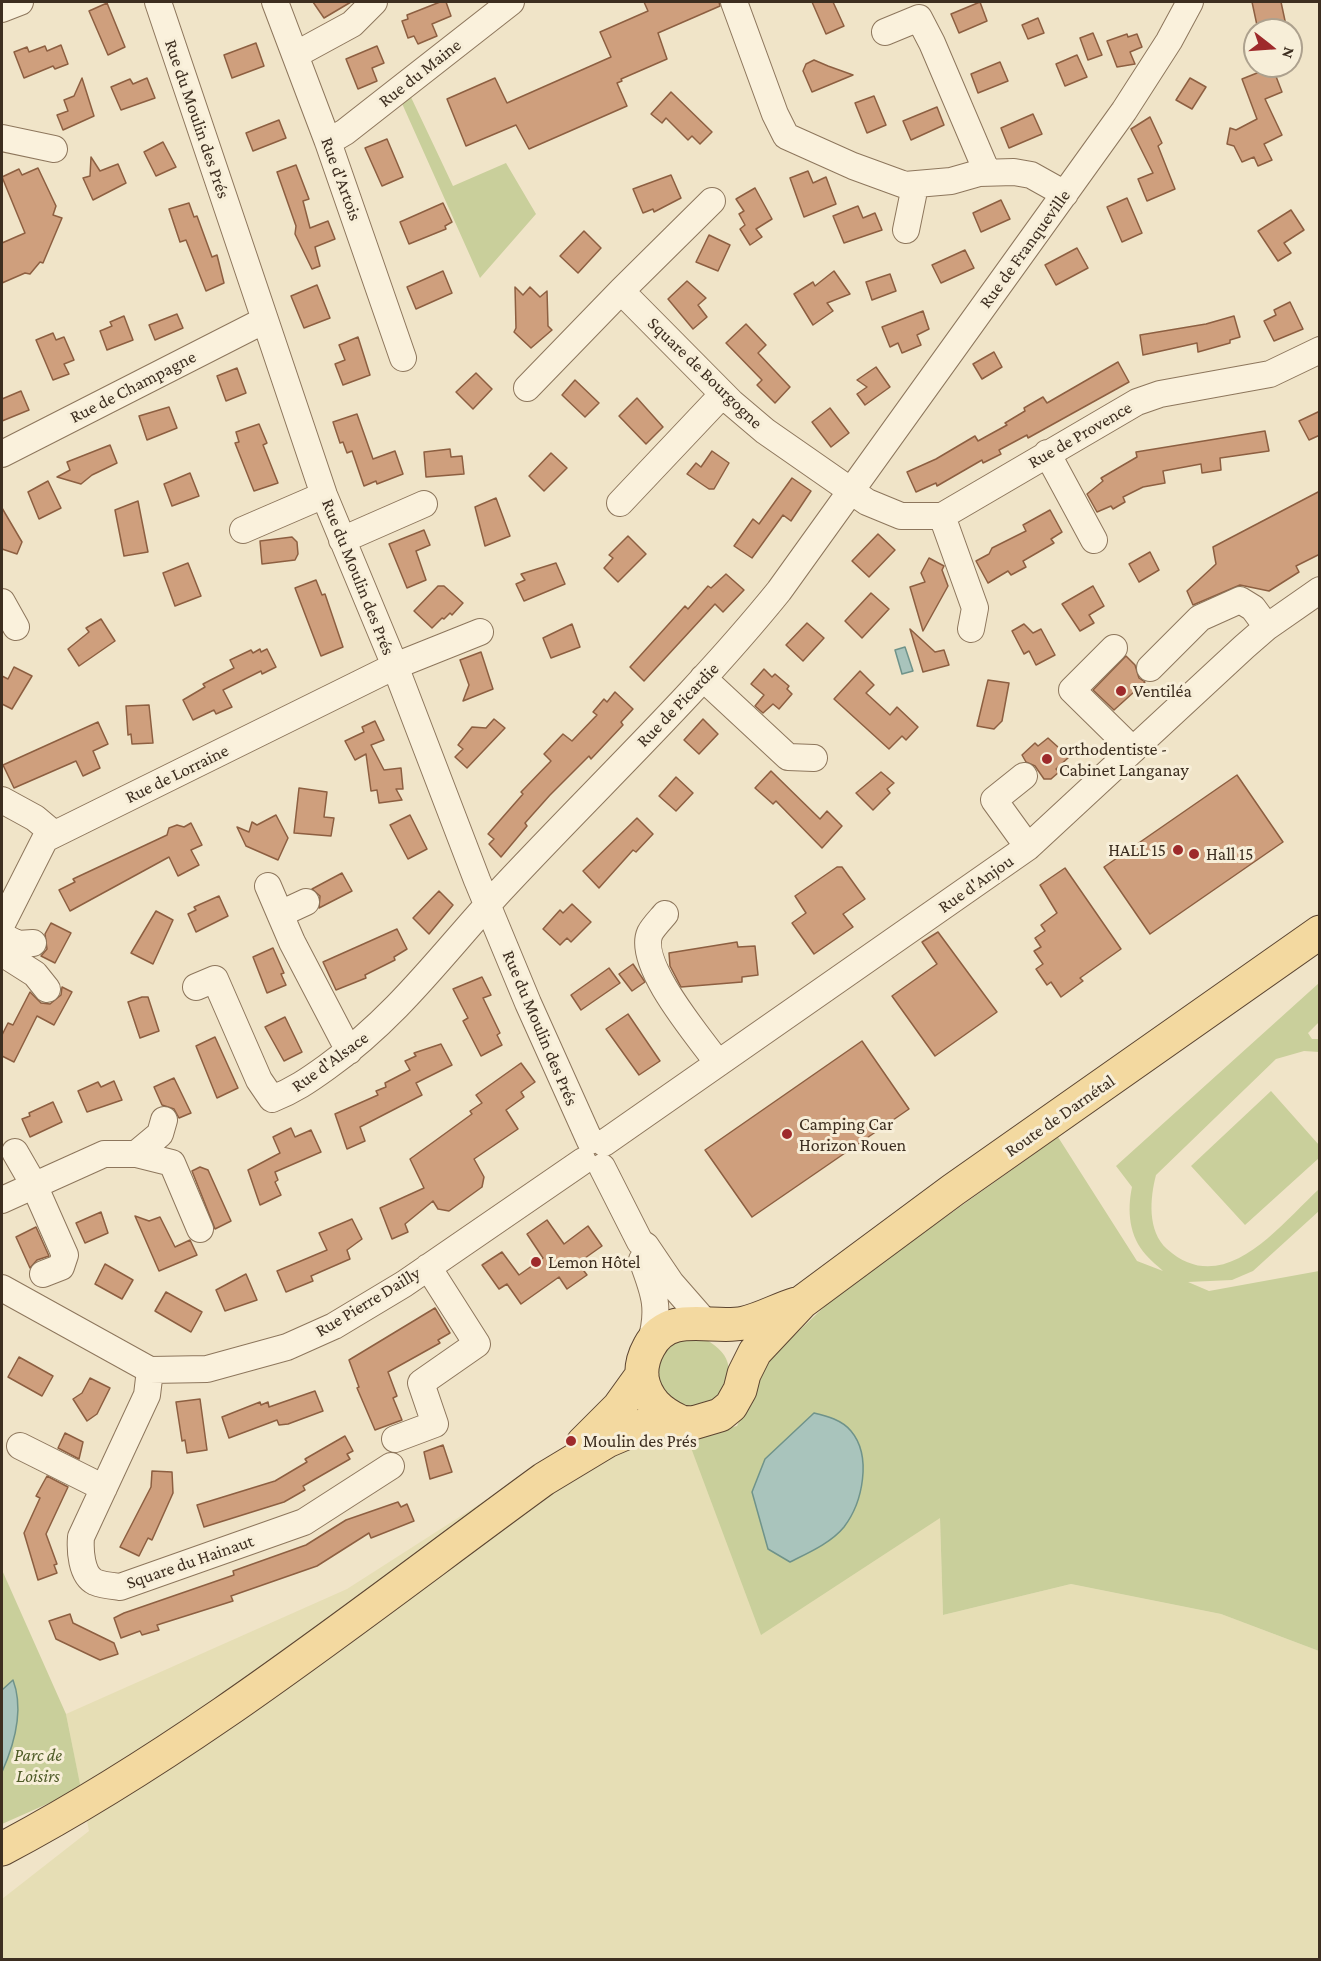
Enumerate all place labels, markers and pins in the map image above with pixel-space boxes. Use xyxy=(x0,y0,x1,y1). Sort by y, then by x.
place label: Ventiléa xyxy=(1133,680,1192,702)
marker: Ventiléa xyxy=(1114,684,1128,698)
place label: orthodentiste - Cabinet Langanay xyxy=(1059,738,1189,780)
marker: orthodentiste - Cabinet Langanay xyxy=(1040,752,1054,766)
place label: HALL 15 xyxy=(1108,839,1166,861)
marker: HALL 15 xyxy=(1171,843,1185,857)
place label: Hall 15 xyxy=(1206,843,1253,865)
marker: Hall 15 xyxy=(1187,847,1201,861)
place label: Camping Car Horizon Rouen xyxy=(799,1113,906,1156)
marker: Camping Car Horizon Rouen xyxy=(780,1127,794,1141)
place label: Lemon Hôtel xyxy=(548,1251,641,1273)
marker: Lemon Hôtel xyxy=(529,1255,543,1269)
place label: Moulin des Prés xyxy=(583,1430,697,1452)
marker: Moulin des Prés xyxy=(564,1434,578,1448)

